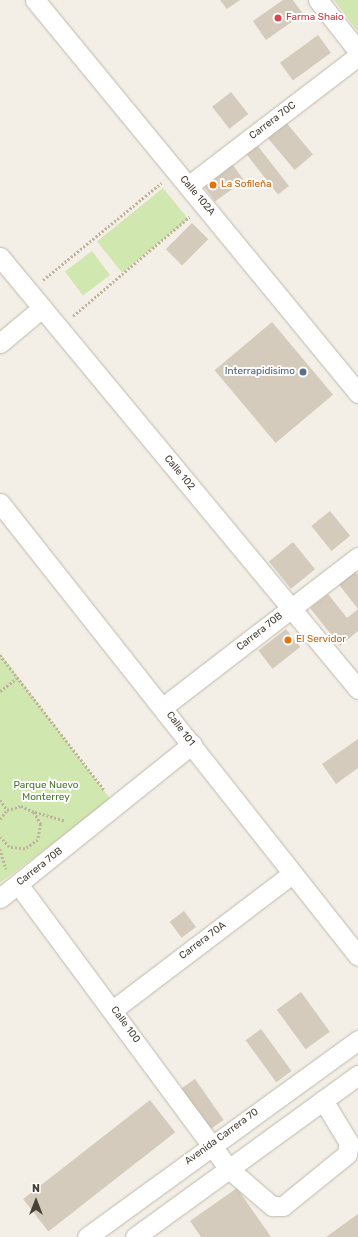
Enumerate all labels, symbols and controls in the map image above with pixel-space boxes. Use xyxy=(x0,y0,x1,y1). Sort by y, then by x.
place label: Farma Shaio xyxy=(286,12,344,24)
marker: Farma Shaio xyxy=(273,13,283,23)
street label: Carrera 70C xyxy=(247,100,299,142)
street label: Calle 102A xyxy=(177,174,217,218)
place label: La Sofileña xyxy=(221,179,272,191)
marker: La Sofileña xyxy=(208,180,218,190)
place label: Interrapidisimo xyxy=(225,366,295,378)
marker: Interrapidisimo xyxy=(298,367,308,377)
street label: Calle 102 xyxy=(161,453,197,493)
street label: Carrera 70B xyxy=(235,610,285,654)
place label: El Servidor xyxy=(296,634,346,646)
marker: El Servidor xyxy=(283,635,293,645)
street label: Calle 101 xyxy=(163,709,197,749)
park label: Parque Nuevo Monterrey xyxy=(13,779,79,802)
street label: Carrera 70B xyxy=(15,845,65,889)
street label: Carrera 70A xyxy=(177,920,229,962)
street label: Calle 100 xyxy=(108,1004,142,1046)
street label: Avenida Carrera 70 xyxy=(183,1106,261,1168)
north arrow xyxy=(16,1181,56,1221)
text: N xyxy=(32,1182,40,1195)

